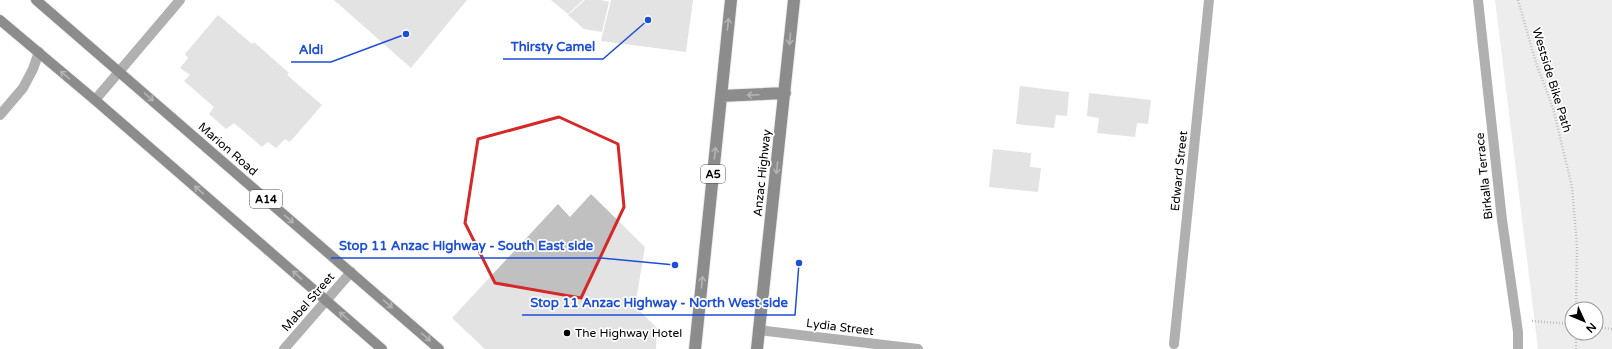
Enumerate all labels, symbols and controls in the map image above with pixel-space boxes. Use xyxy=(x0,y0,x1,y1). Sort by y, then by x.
one-way arrow xyxy=(724,18,732,31)
street label: Westside Bike Path xyxy=(1529,26,1575,134)
one-way arrow xyxy=(787,32,794,45)
callout: Thirsty Camel xyxy=(503,34,603,59)
callout: Aldi xyxy=(291,37,331,62)
text: Thirsty Camel xyxy=(510,39,595,55)
text: Aldi xyxy=(299,42,323,58)
one-way arrow xyxy=(60,70,71,79)
one-way arrow xyxy=(747,91,760,98)
one-way arrow xyxy=(143,93,154,102)
street label: Marion Road xyxy=(196,120,260,178)
street label: Anzac Highway xyxy=(750,128,774,217)
street label: Edward Street xyxy=(1168,130,1190,212)
street label: Birkalla Terrace xyxy=(1472,132,1496,220)
one-way arrow xyxy=(711,147,718,160)
one-way arrow xyxy=(773,161,780,174)
road number: A5 xyxy=(701,165,725,183)
one-way arrow xyxy=(193,185,204,194)
road number: A14 xyxy=(250,190,282,208)
one-way arrow xyxy=(284,215,295,224)
callout: Stop 11 Anzac Highway - South East side xyxy=(331,233,601,258)
text: Stop 11 Anzac Highway - South East side xyxy=(339,238,594,254)
street label: Mabel Street xyxy=(279,270,338,334)
one-way arrow xyxy=(292,270,302,279)
one-way arrow xyxy=(698,276,705,289)
callout: Stop 11 Anzac Highway - North West side xyxy=(522,290,795,315)
text: Stop 11 Anzac Highway - North West side xyxy=(530,295,788,311)
one-way arrow xyxy=(382,300,393,309)
north arrow xyxy=(1564,301,1604,341)
one-way arrow xyxy=(339,311,349,320)
street label: Lydia Street xyxy=(805,316,875,338)
text: N xyxy=(1583,320,1599,335)
place label: The Highway Hotel xyxy=(575,326,682,340)
marker: The Highway Hotel xyxy=(562,328,572,338)
one-way arrow xyxy=(421,333,431,342)

